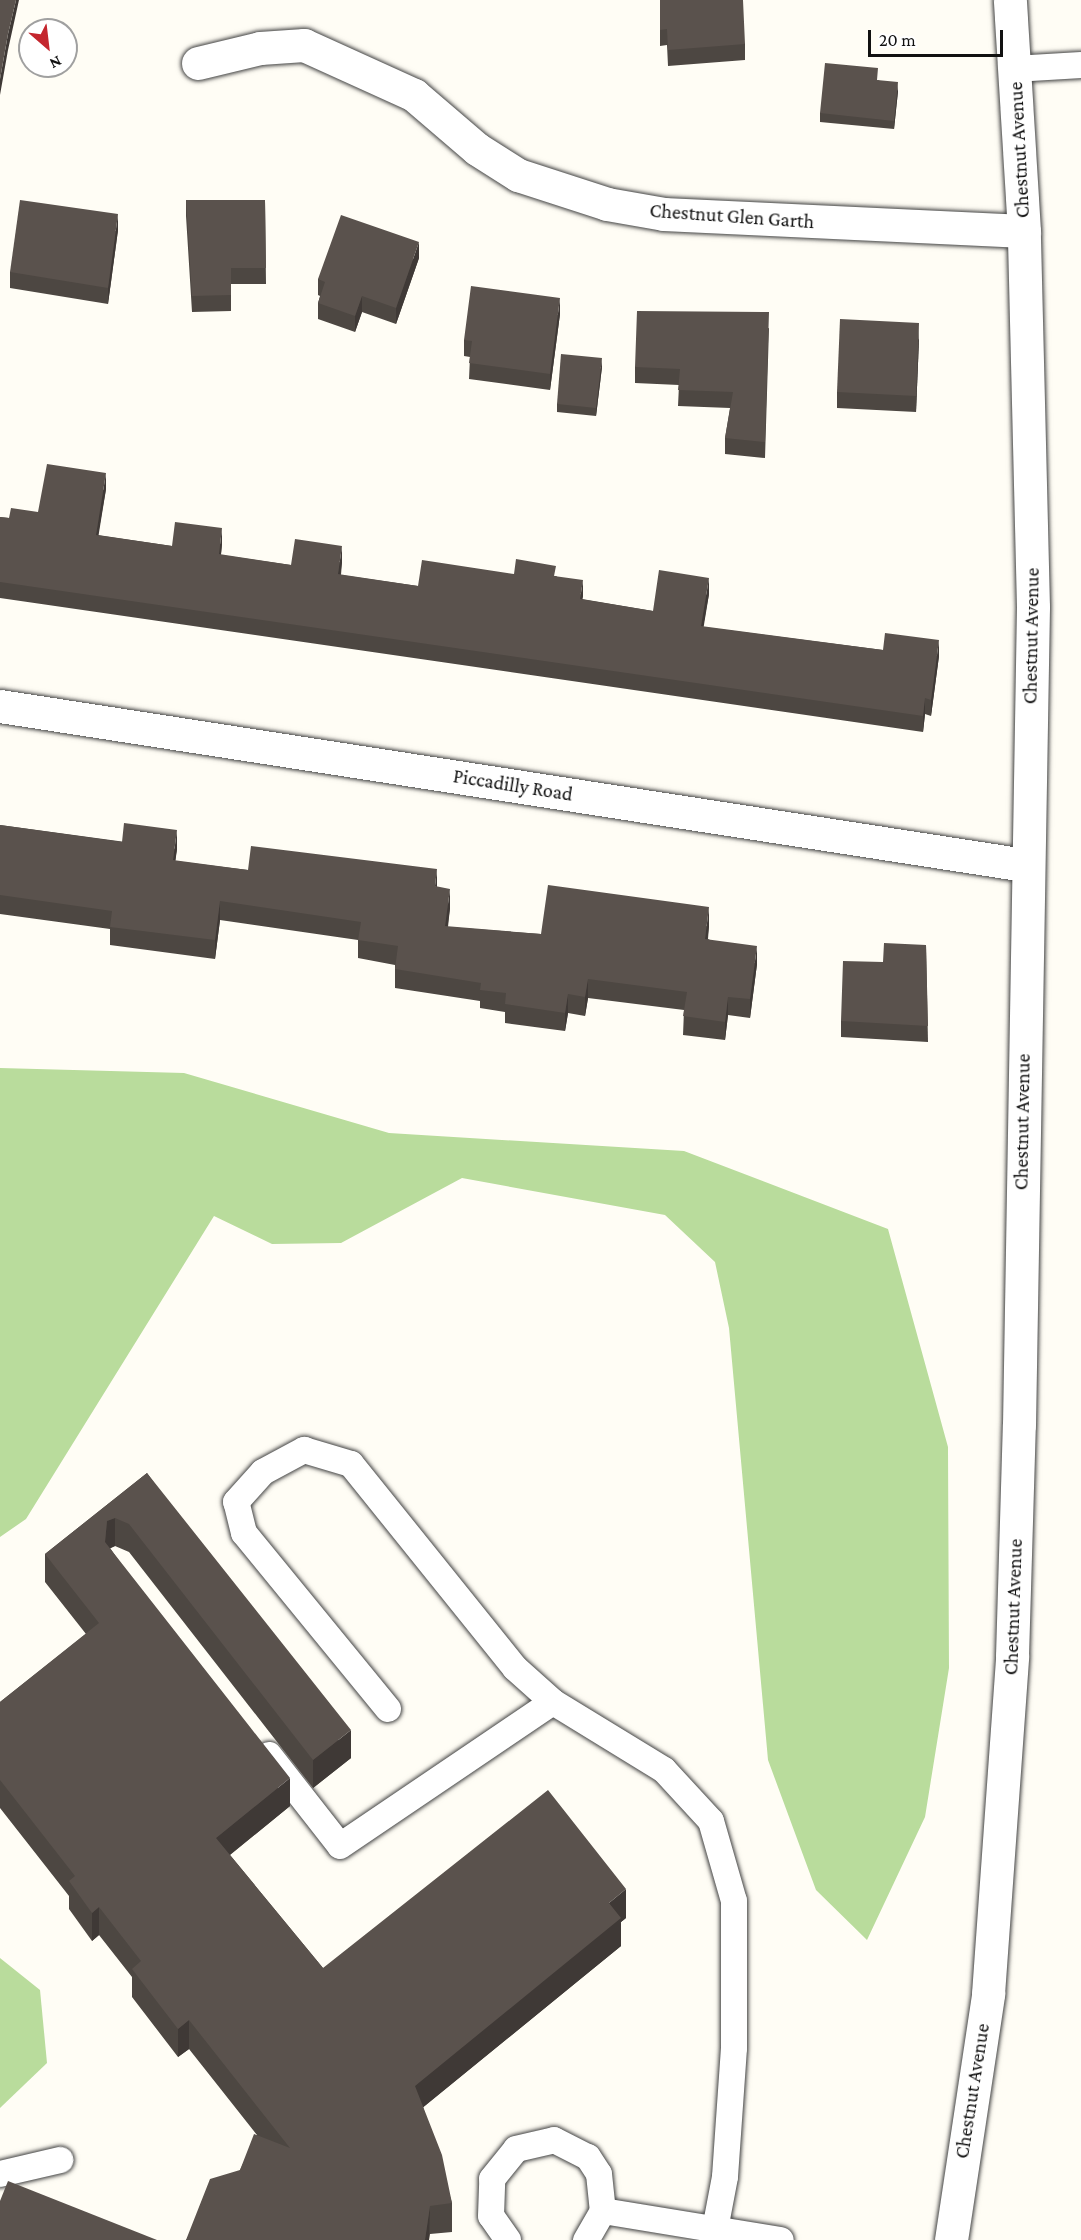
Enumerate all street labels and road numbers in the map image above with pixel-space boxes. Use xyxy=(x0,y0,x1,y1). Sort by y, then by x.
street label: Chestnut Avenue xyxy=(1003,81,1035,219)
street label: Chestnut Glen Garth xyxy=(649,198,815,234)
street label: Chestnut Avenue xyxy=(1018,568,1044,704)
street label: Piccadilly Road xyxy=(451,764,575,806)
street label: Chestnut Avenue xyxy=(1009,1054,1035,1190)
street label: Chestnut Avenue xyxy=(999,1538,1027,1676)
street label: Chestnut Avenue xyxy=(949,2022,995,2160)

